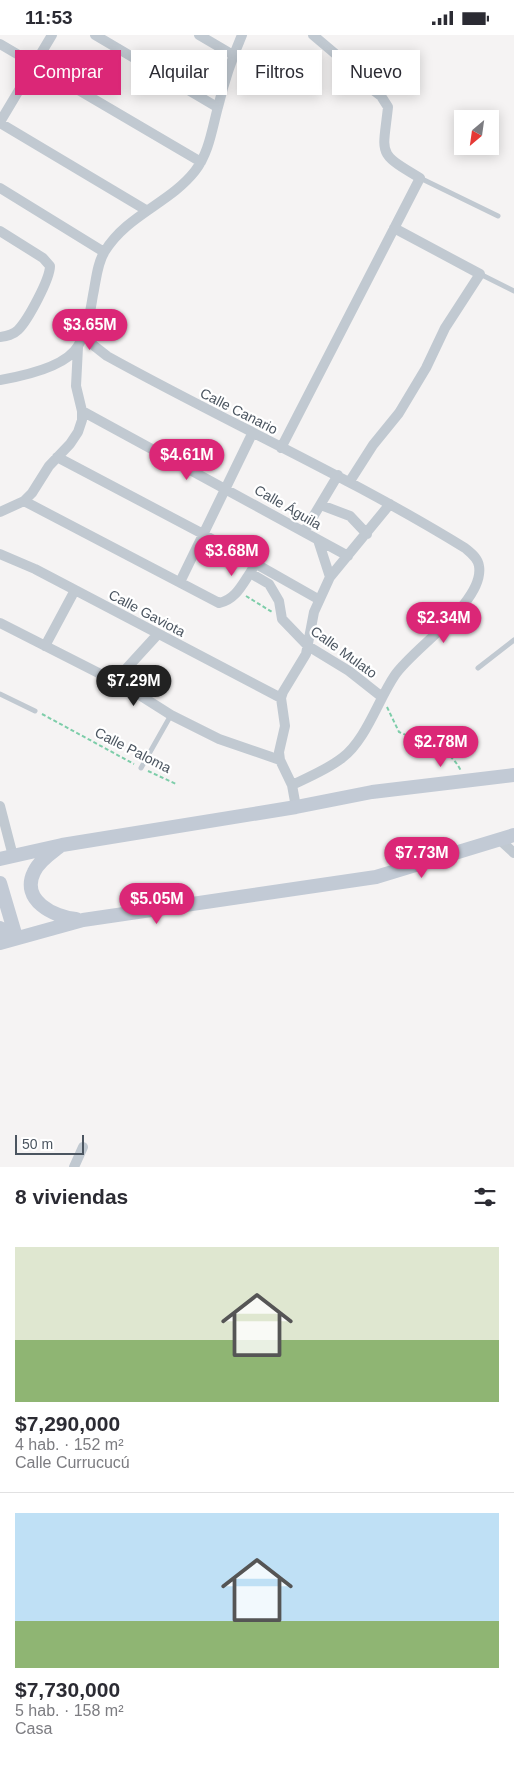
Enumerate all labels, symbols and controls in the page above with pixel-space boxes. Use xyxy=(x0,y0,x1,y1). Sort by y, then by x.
text: 11:53 xyxy=(25,7,73,28)
chip: Comprar xyxy=(15,50,121,95)
chip: Alquilar xyxy=(131,50,227,95)
chip: Filtros xyxy=(237,50,322,95)
chip: Nuevo xyxy=(332,50,420,95)
north arrow xyxy=(454,110,499,155)
map controls xyxy=(454,110,499,155)
pin: $3.65M xyxy=(49,309,131,351)
text: $3.65M xyxy=(63,316,117,333)
street label: Calle Canario xyxy=(198,385,281,437)
pin: $4.61M xyxy=(146,439,228,481)
text: $4.61M xyxy=(160,446,214,463)
street label: Calle Águila xyxy=(252,481,325,533)
pin: $3.68M xyxy=(191,535,273,577)
text: $3.68M xyxy=(205,542,259,559)
street label: Calle Gaviota xyxy=(106,586,188,640)
pin: $2.34M xyxy=(403,601,485,644)
text: $2.34M xyxy=(417,609,471,626)
street label: Calle Mulato xyxy=(308,623,380,681)
pin: $7.29M xyxy=(93,665,175,707)
text: $7.29M xyxy=(107,672,161,689)
street label: Calle Paloma xyxy=(92,724,174,776)
pin: $2.78M xyxy=(400,725,482,768)
text: $2.78M xyxy=(414,733,468,750)
pin: $7.73M xyxy=(381,837,463,879)
text: $7.73M xyxy=(395,844,449,861)
pin: $5.05M xyxy=(116,883,198,925)
text: $5.05M xyxy=(130,890,184,907)
scale bar xyxy=(15,1132,84,1155)
text: 50 m xyxy=(22,1136,53,1152)
icon: filters xyxy=(471,1183,499,1211)
text: 8 viviendas xyxy=(15,1185,128,1208)
icon: home xyxy=(212,1280,302,1370)
text: $7,290,000 xyxy=(15,1412,120,1435)
text: 4 hab. · 152 m² xyxy=(15,1436,124,1453)
text: Calle Currucucú xyxy=(15,1454,130,1471)
icon: home xyxy=(212,1545,302,1635)
text: $7,730,000 xyxy=(15,1678,120,1701)
text: 5 hab. · 158 m² xyxy=(15,1702,124,1719)
text: Casa xyxy=(15,1720,52,1737)

